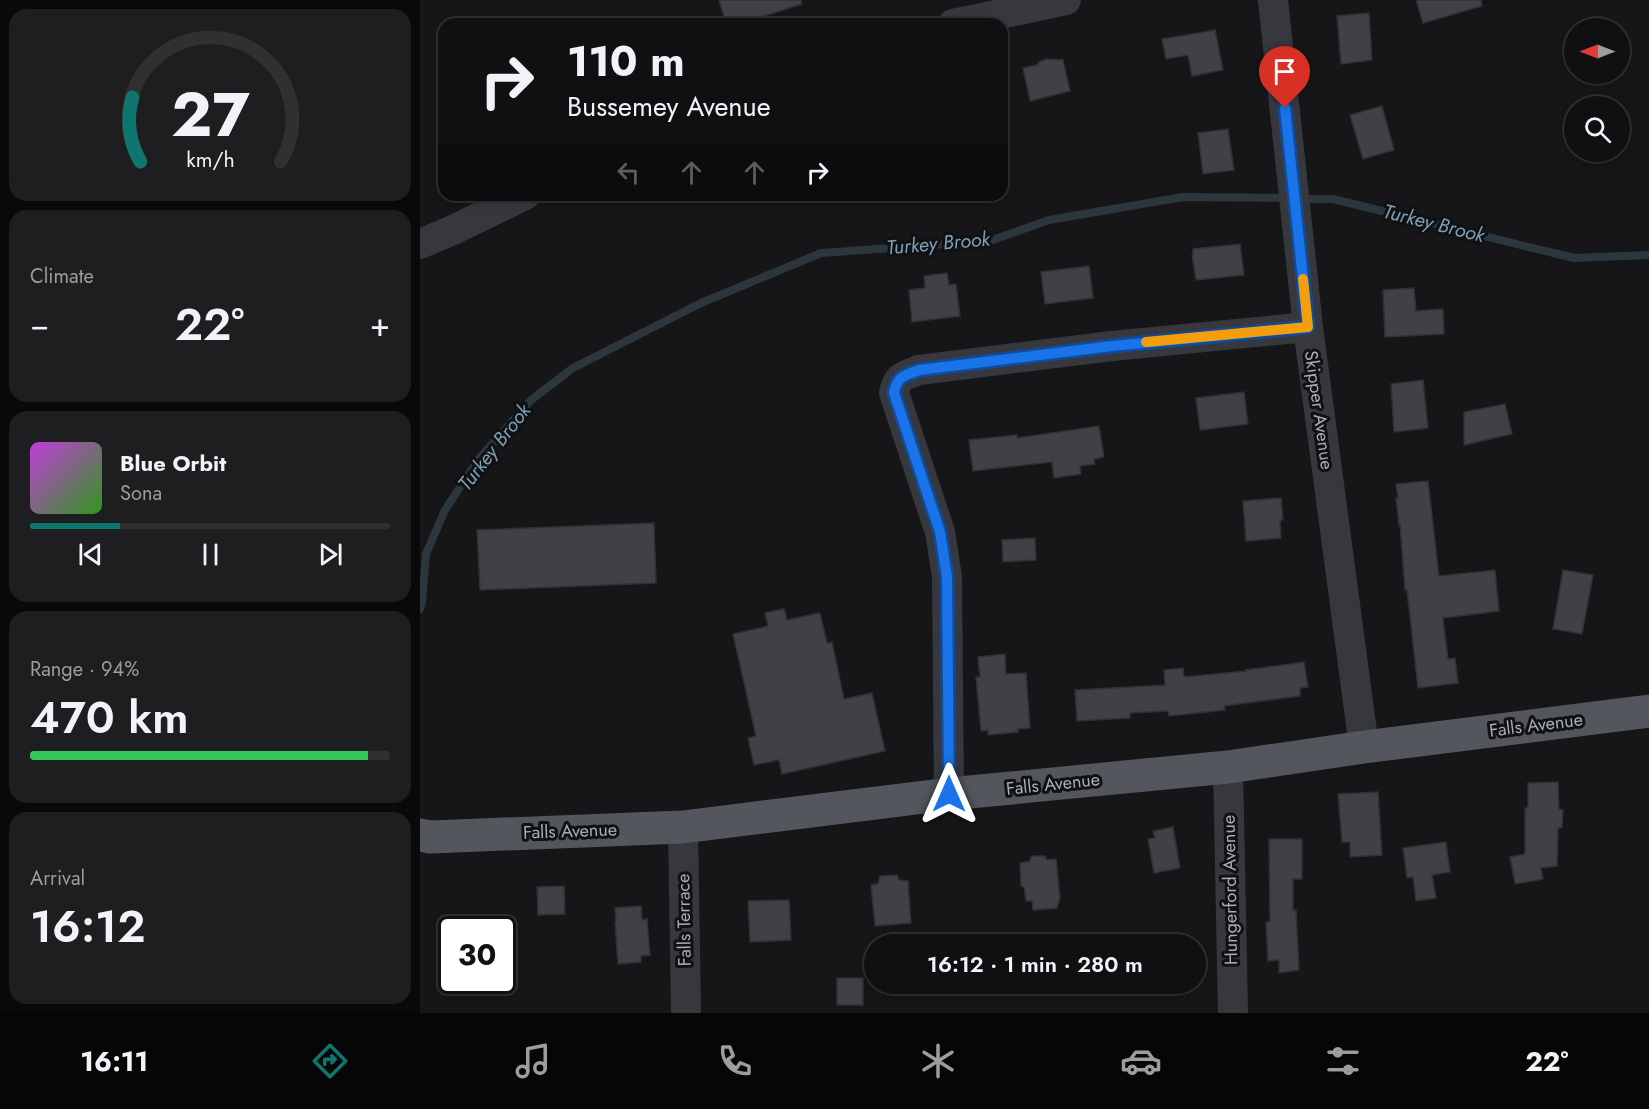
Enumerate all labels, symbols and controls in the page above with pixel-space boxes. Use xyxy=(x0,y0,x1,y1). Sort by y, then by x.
north arrow xyxy=(1564,18,1630,84)
map controls xyxy=(1564,18,1630,162)
text: 110 m xyxy=(567,31,685,92)
icon: right xyxy=(468,42,546,120)
pin xyxy=(1259,46,1310,108)
icon: arrive xyxy=(1268,55,1301,88)
text: 27 xyxy=(171,69,250,159)
text: Bussemey Avenue xyxy=(567,87,771,126)
button: search xyxy=(1564,96,1630,162)
text: km/h xyxy=(186,144,234,175)
icon: left xyxy=(612,156,645,189)
icon: ahead xyxy=(675,156,708,189)
icon: ahead xyxy=(738,156,771,189)
icon: right xyxy=(801,156,834,189)
water label: Turkey Brook xyxy=(1380,197,1489,250)
water label: Turkey Brook xyxy=(885,224,992,262)
text: Climate xyxy=(30,262,94,291)
text: 22° xyxy=(175,292,244,357)
text: − xyxy=(30,301,49,348)
text: + xyxy=(370,301,390,348)
street label: Skipper Avenue xyxy=(1298,349,1340,471)
water label: Turkey Brook xyxy=(451,396,539,497)
text: Blue Orbit xyxy=(120,447,226,479)
text: Sona xyxy=(120,479,162,508)
icon: previous xyxy=(74,538,107,571)
icon: pause xyxy=(194,538,227,571)
icon: next xyxy=(314,538,347,571)
text: Range · 94% xyxy=(30,655,139,684)
text: 470 km xyxy=(30,685,189,750)
street label: Falls Avenue xyxy=(1488,706,1584,744)
position arrow xyxy=(917,762,981,826)
street label: Falls Avenue xyxy=(1005,766,1101,802)
street label: Hungerford Avenue xyxy=(1216,815,1244,965)
street label: Falls Avenue xyxy=(523,816,617,846)
text: Arrival xyxy=(30,864,85,893)
street label: Falls Terrace xyxy=(670,873,698,967)
text: 16:12 xyxy=(30,894,145,959)
speed limit sign: 30 xyxy=(438,916,516,994)
text: 16:12 · 1 min · 280 m xyxy=(927,948,1143,980)
icon: directions xyxy=(309,1040,351,1082)
icon: music xyxy=(512,1040,554,1082)
icon: phone xyxy=(714,1040,756,1082)
icon: climate xyxy=(917,1040,959,1082)
icon: car xyxy=(1120,1040,1162,1082)
icon: filters xyxy=(1322,1040,1364,1082)
text: 16:11 xyxy=(80,1042,148,1081)
text: 22° xyxy=(1525,1042,1569,1081)

